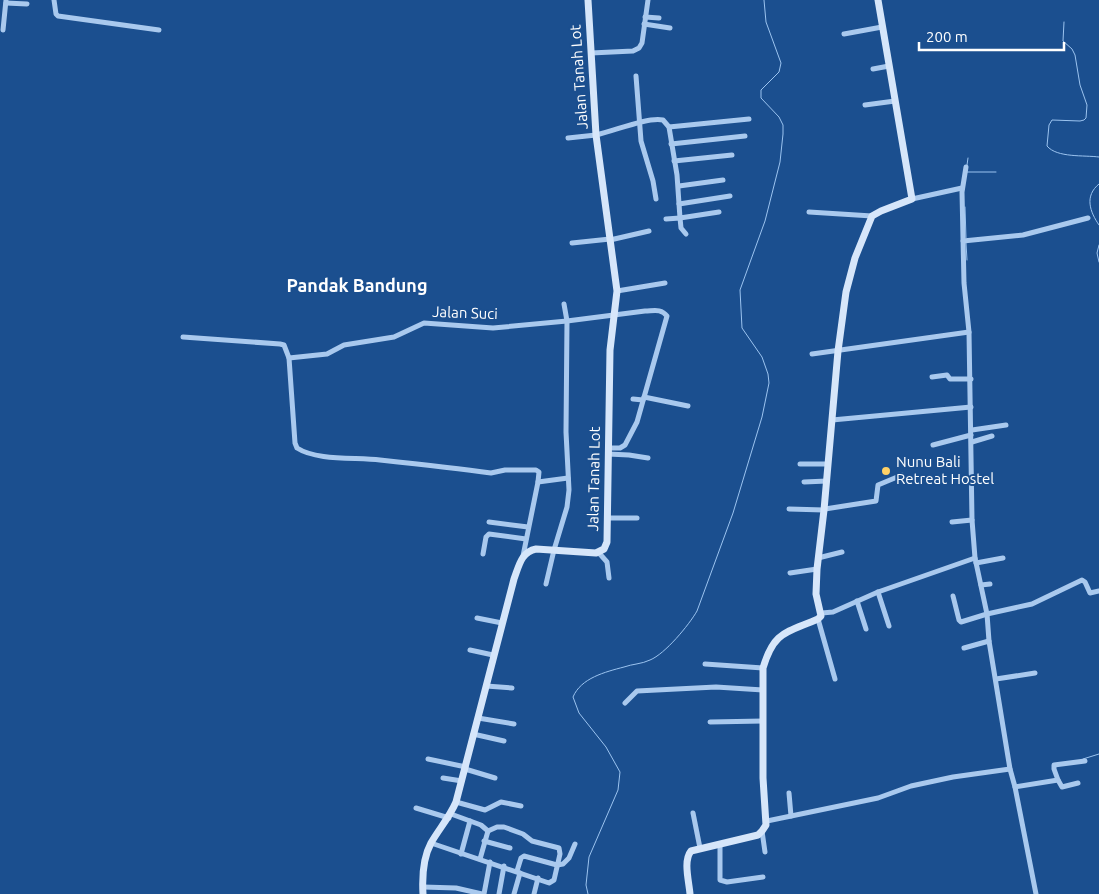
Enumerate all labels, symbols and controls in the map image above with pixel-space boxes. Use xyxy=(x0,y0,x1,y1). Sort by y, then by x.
scale bar xyxy=(919,20,1064,52)
street label: Jalan Tanah Lot xyxy=(566,24,591,130)
text: 200 m xyxy=(926,28,968,45)
district label: Pandak Bandung xyxy=(287,275,428,295)
street label: Jalan Suci xyxy=(432,303,498,322)
street label: Jalan Tanah Lot xyxy=(584,426,603,532)
place label: Nunu Bali Retreat Hostel xyxy=(896,453,994,487)
marker: Nunu Bali Retreat Hostel xyxy=(880,465,892,477)

